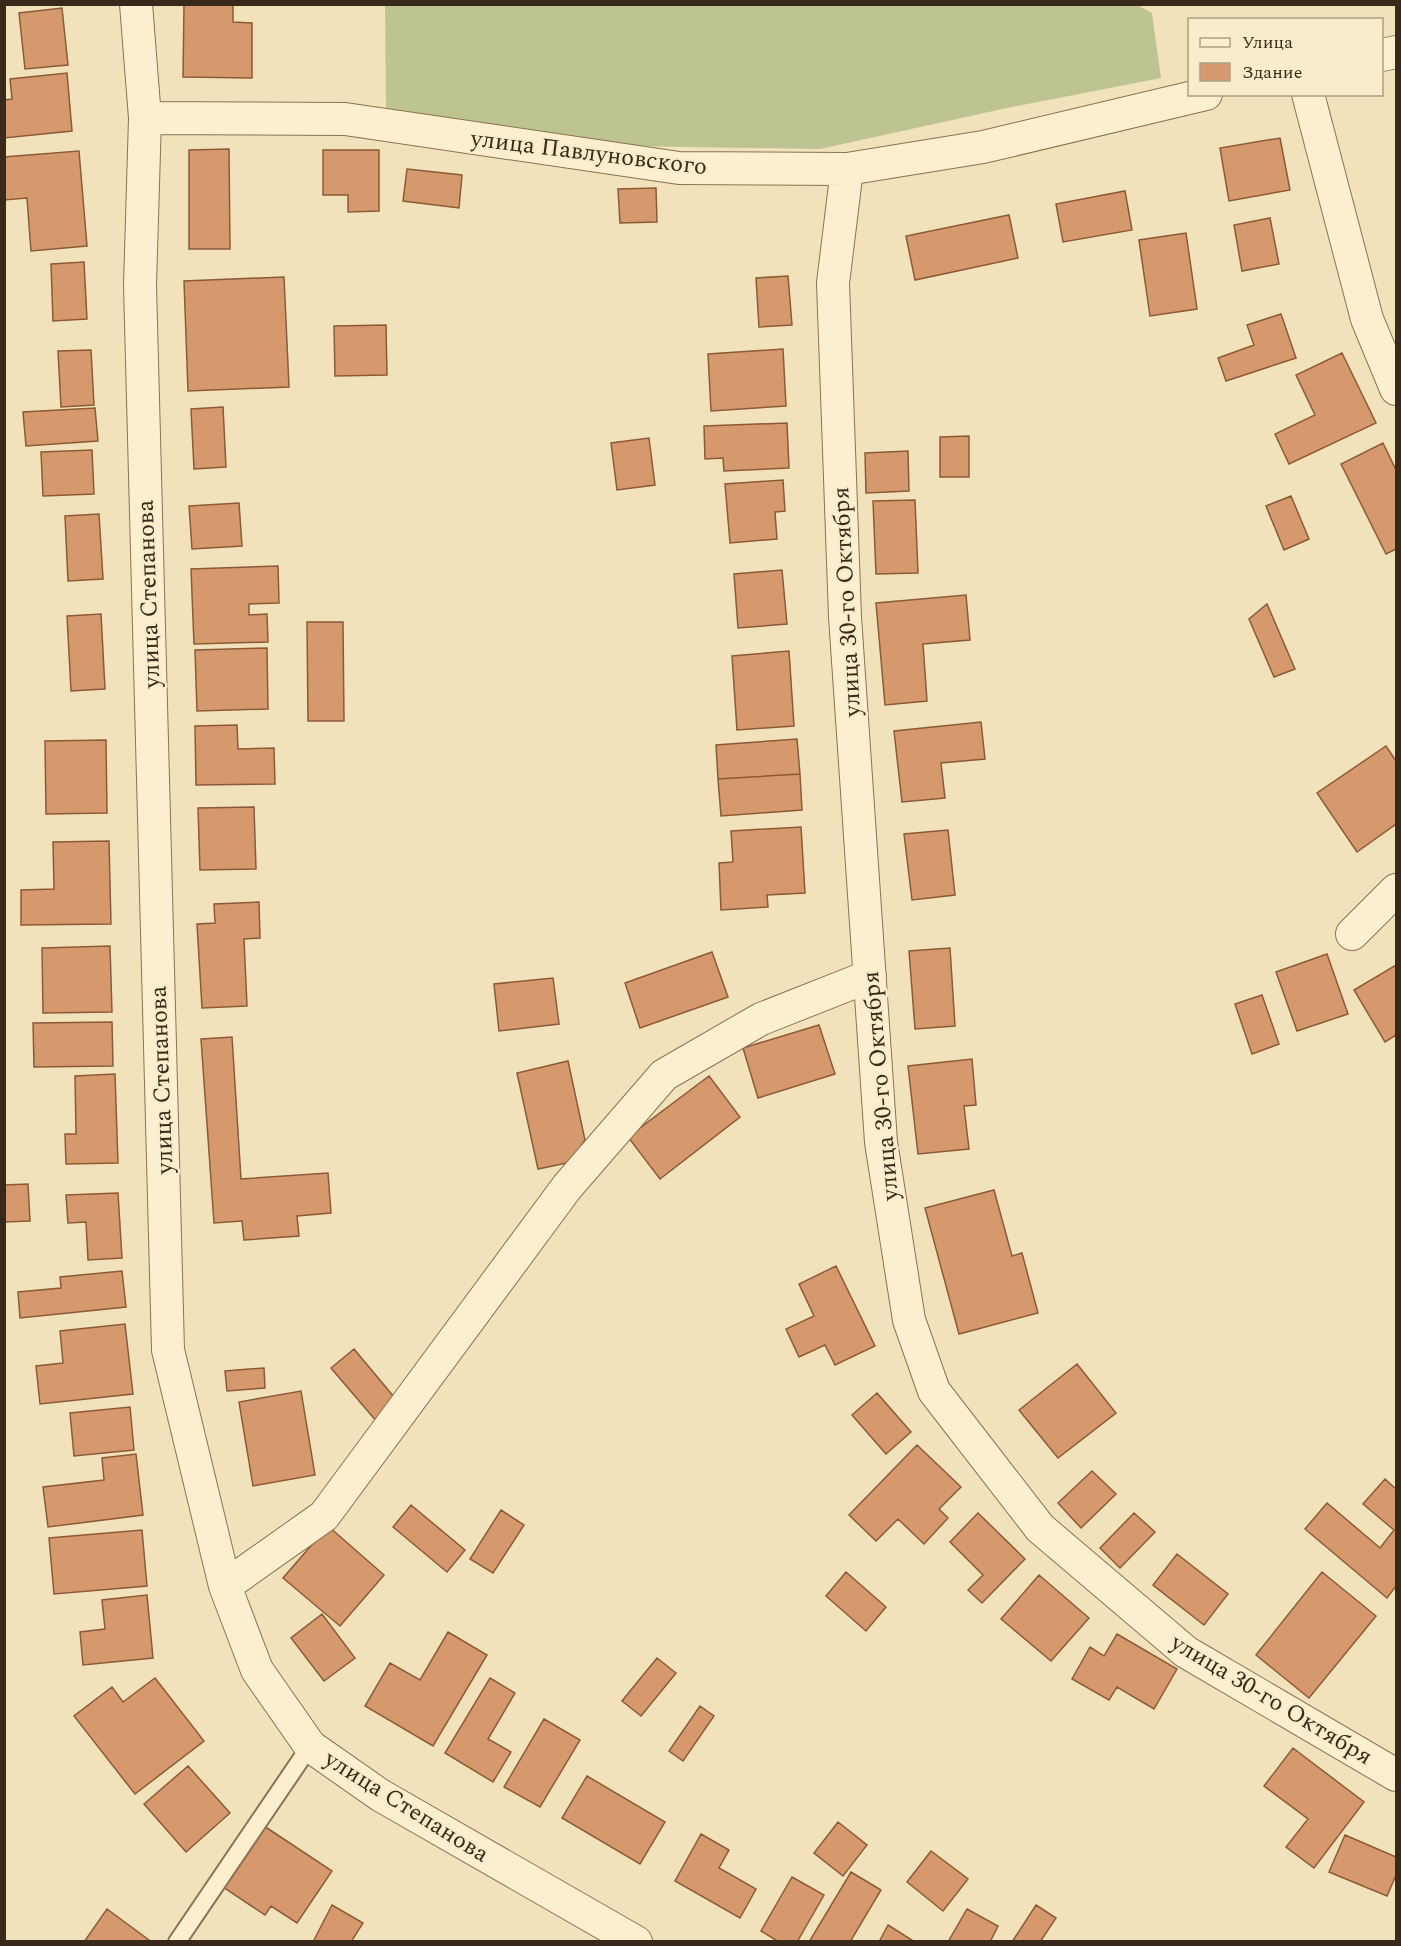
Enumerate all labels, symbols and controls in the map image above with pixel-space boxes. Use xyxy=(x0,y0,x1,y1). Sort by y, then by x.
legend xyxy=(1188,18,1383,96)
text: Улица xyxy=(1242,29,1293,56)
text: Здание xyxy=(1242,59,1302,86)
street label: улица Павлуновского xyxy=(468,121,709,185)
street label: улица 30-го Октября xyxy=(823,486,871,719)
street label: улица Степанова xyxy=(128,499,170,690)
street label: улица 30-го Октября xyxy=(853,970,909,1203)
street label: улица Степанова xyxy=(141,985,183,1176)
street label: улица 30-го Октября xyxy=(1163,1625,1379,1775)
street label: улица Степанова xyxy=(316,1741,496,1872)

